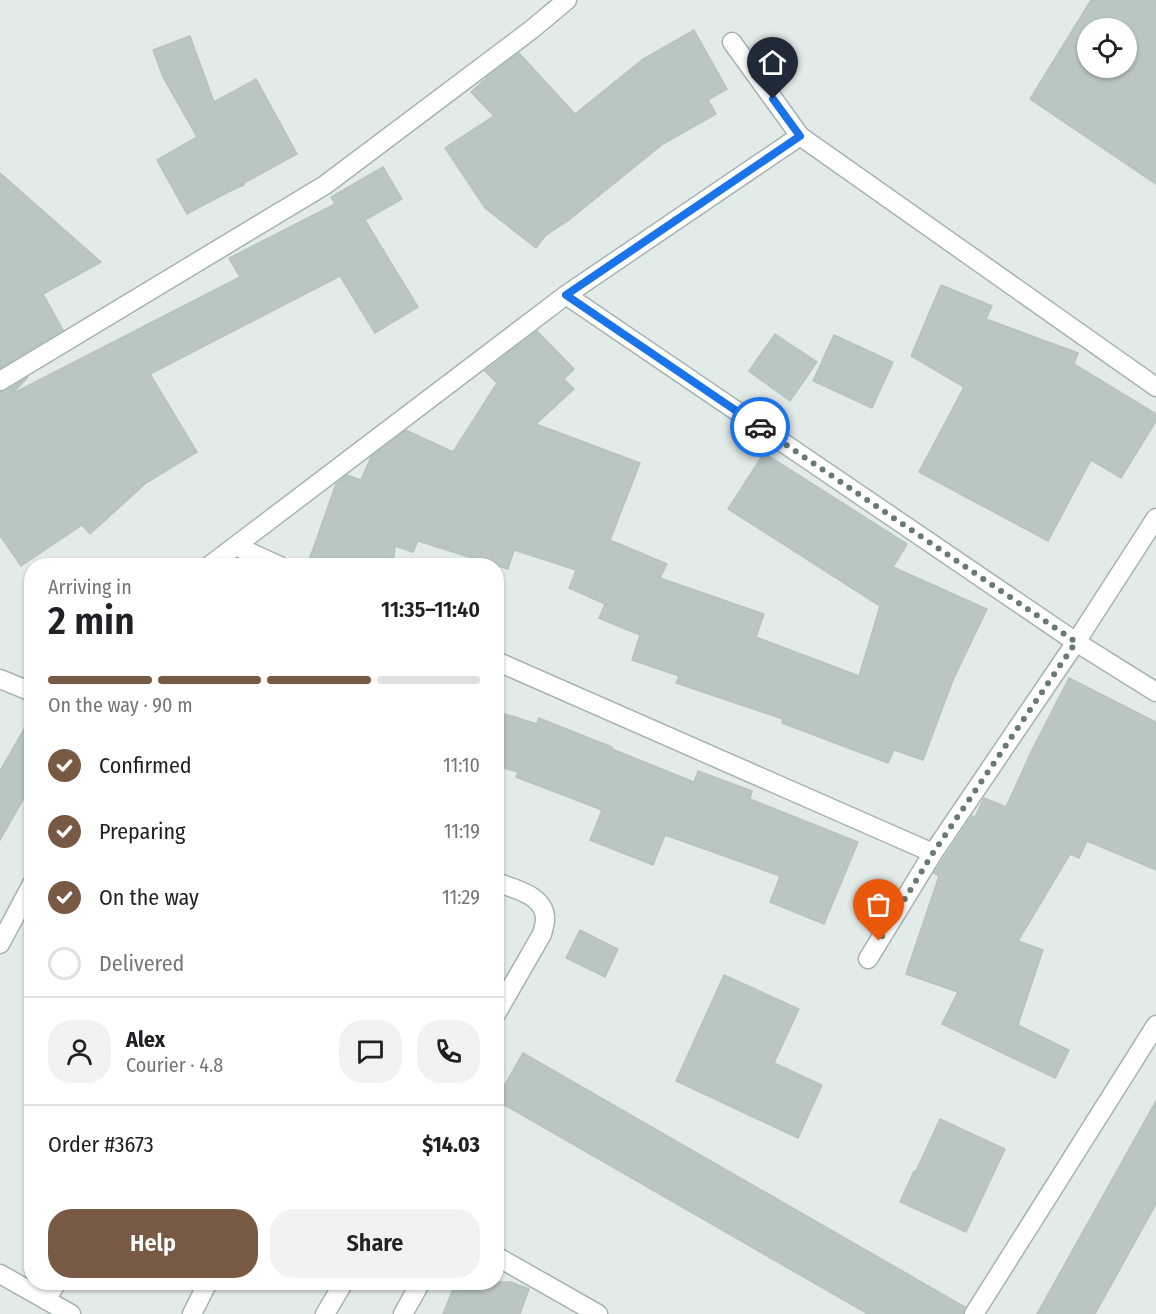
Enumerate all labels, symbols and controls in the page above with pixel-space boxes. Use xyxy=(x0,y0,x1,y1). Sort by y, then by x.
map controls xyxy=(1077,18,1137,78)
button: locate xyxy=(1077,18,1137,78)
pin xyxy=(747,37,798,99)
icon: home xyxy=(756,46,789,79)
courier xyxy=(730,397,790,457)
icon: car xyxy=(744,411,777,444)
text: Arriving in xyxy=(48,575,132,599)
text: 11:35–11:40 xyxy=(381,596,480,623)
text: 2 min xyxy=(48,598,135,644)
text: On the way · 90 m xyxy=(48,693,193,717)
icon: check xyxy=(48,749,81,782)
text: Confirmed xyxy=(99,752,192,779)
text: 11:10 xyxy=(443,753,480,777)
icon: check xyxy=(48,815,81,848)
text: Preparing xyxy=(99,818,185,845)
text: 11:19 xyxy=(444,819,480,843)
pin xyxy=(853,879,904,941)
icon: check xyxy=(48,881,81,914)
text: On the way xyxy=(99,884,199,911)
text: 11:29 xyxy=(442,885,480,909)
icon: bag xyxy=(862,888,895,921)
text: Delivered xyxy=(99,950,184,977)
button: person xyxy=(48,1020,111,1083)
button: chat xyxy=(339,1020,402,1083)
button: phone xyxy=(417,1020,480,1083)
text: Alex xyxy=(126,1026,165,1053)
text: Courier · 4.8 xyxy=(126,1053,223,1077)
text: Order #3673 xyxy=(48,1131,154,1158)
text: $14.03 xyxy=(422,1131,480,1158)
button: Help xyxy=(48,1209,258,1278)
button: Share xyxy=(270,1209,480,1278)

